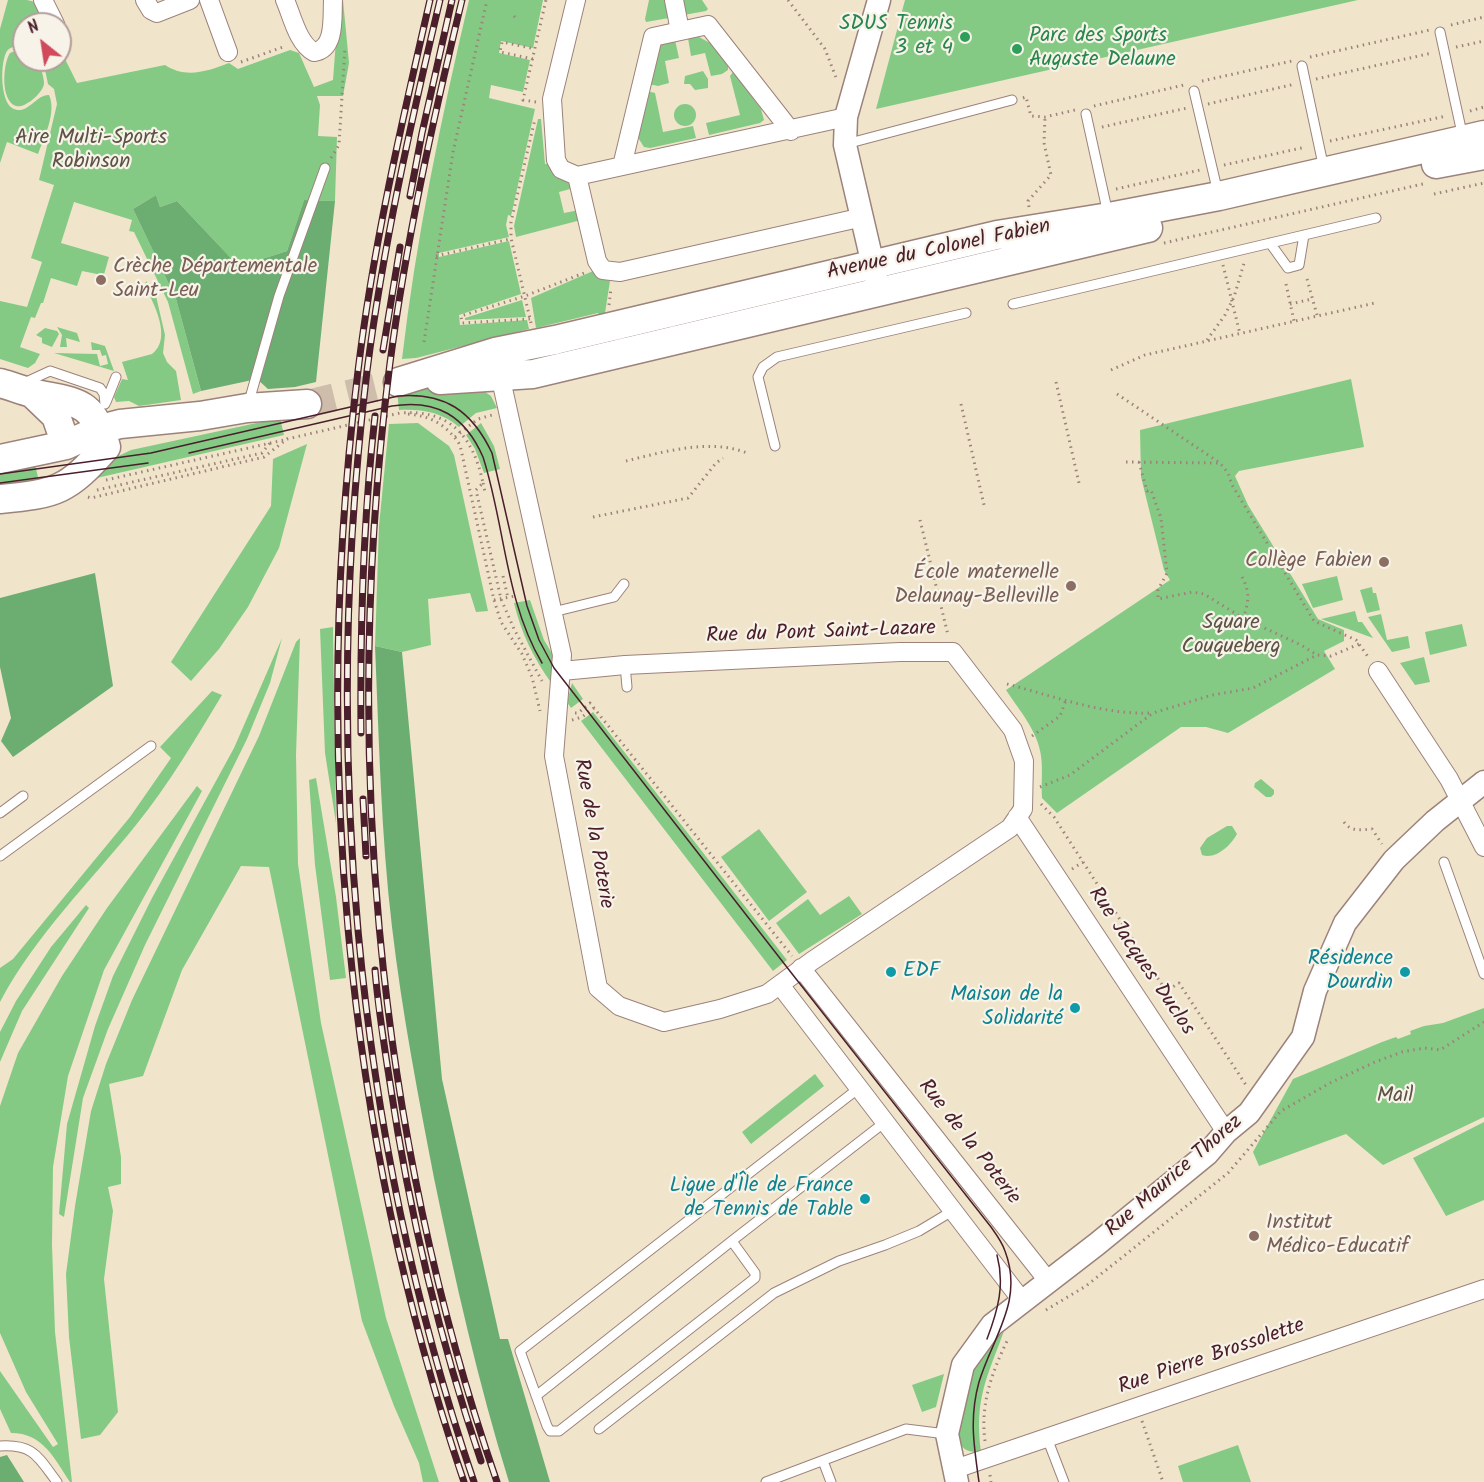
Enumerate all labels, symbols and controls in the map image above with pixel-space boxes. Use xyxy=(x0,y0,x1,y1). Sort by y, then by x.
north arrow xyxy=(12,12,72,72)
place label: SDUS Tennis 3 et 4 xyxy=(839,12,953,62)
text: N xyxy=(23,14,44,41)
place label: Parc des Sports Auguste Delaune xyxy=(1029,24,1176,74)
marker: SDUS Tennis 3 et 4 xyxy=(958,30,972,44)
marker: Parc des Sports Auguste Delaune xyxy=(1010,42,1024,56)
park label: Aire Multi-Sports Robinson xyxy=(15,126,167,176)
street label: Avenue du Colonel Fabien xyxy=(825,215,1053,287)
place label: Crèche Départementale Saint-Leu xyxy=(113,255,317,305)
marker: Crèche Départementale Saint-Leu xyxy=(94,273,108,287)
place label: Collège Fabien xyxy=(1245,549,1372,575)
marker: Collège Fabien xyxy=(1377,555,1391,569)
place label: École maternelle Delaunay-Belleville xyxy=(894,561,1059,611)
marker: École maternelle Delaunay-Belleville xyxy=(1064,579,1078,593)
park label: Square Couqueberg xyxy=(1181,611,1281,661)
street label: Rue du Pont Saint-Lazare xyxy=(706,617,936,651)
street label: Rue de la Poterie xyxy=(566,757,618,911)
street label: Rue Jacques Duclos xyxy=(1081,883,1199,1041)
place label: Résidence Dourdin xyxy=(1308,947,1393,997)
place label: EDF xyxy=(903,959,940,985)
marker: EDF xyxy=(884,965,898,979)
marker: Résidence Dourdin xyxy=(1398,965,1412,979)
place label: Maison de la Solidarité xyxy=(950,983,1063,1033)
marker: Maison de la Solidarité xyxy=(1068,1001,1082,1015)
street label: Rue de la Poterie xyxy=(911,1075,1025,1211)
park label: Mail xyxy=(1377,1084,1413,1110)
street label: Rue Maurice Thorez xyxy=(1101,1111,1249,1243)
place label: Ligue d'Île de France de Tennis de Table xyxy=(669,1174,853,1224)
marker: Ligue d'Île de France de Tennis de Table xyxy=(858,1192,872,1206)
place label: Institut Médico-Educatif xyxy=(1266,1211,1409,1261)
marker: Institut Médico-Educatif xyxy=(1247,1229,1261,1243)
street label: Rue Pierre Brossolette xyxy=(1116,1314,1308,1402)

